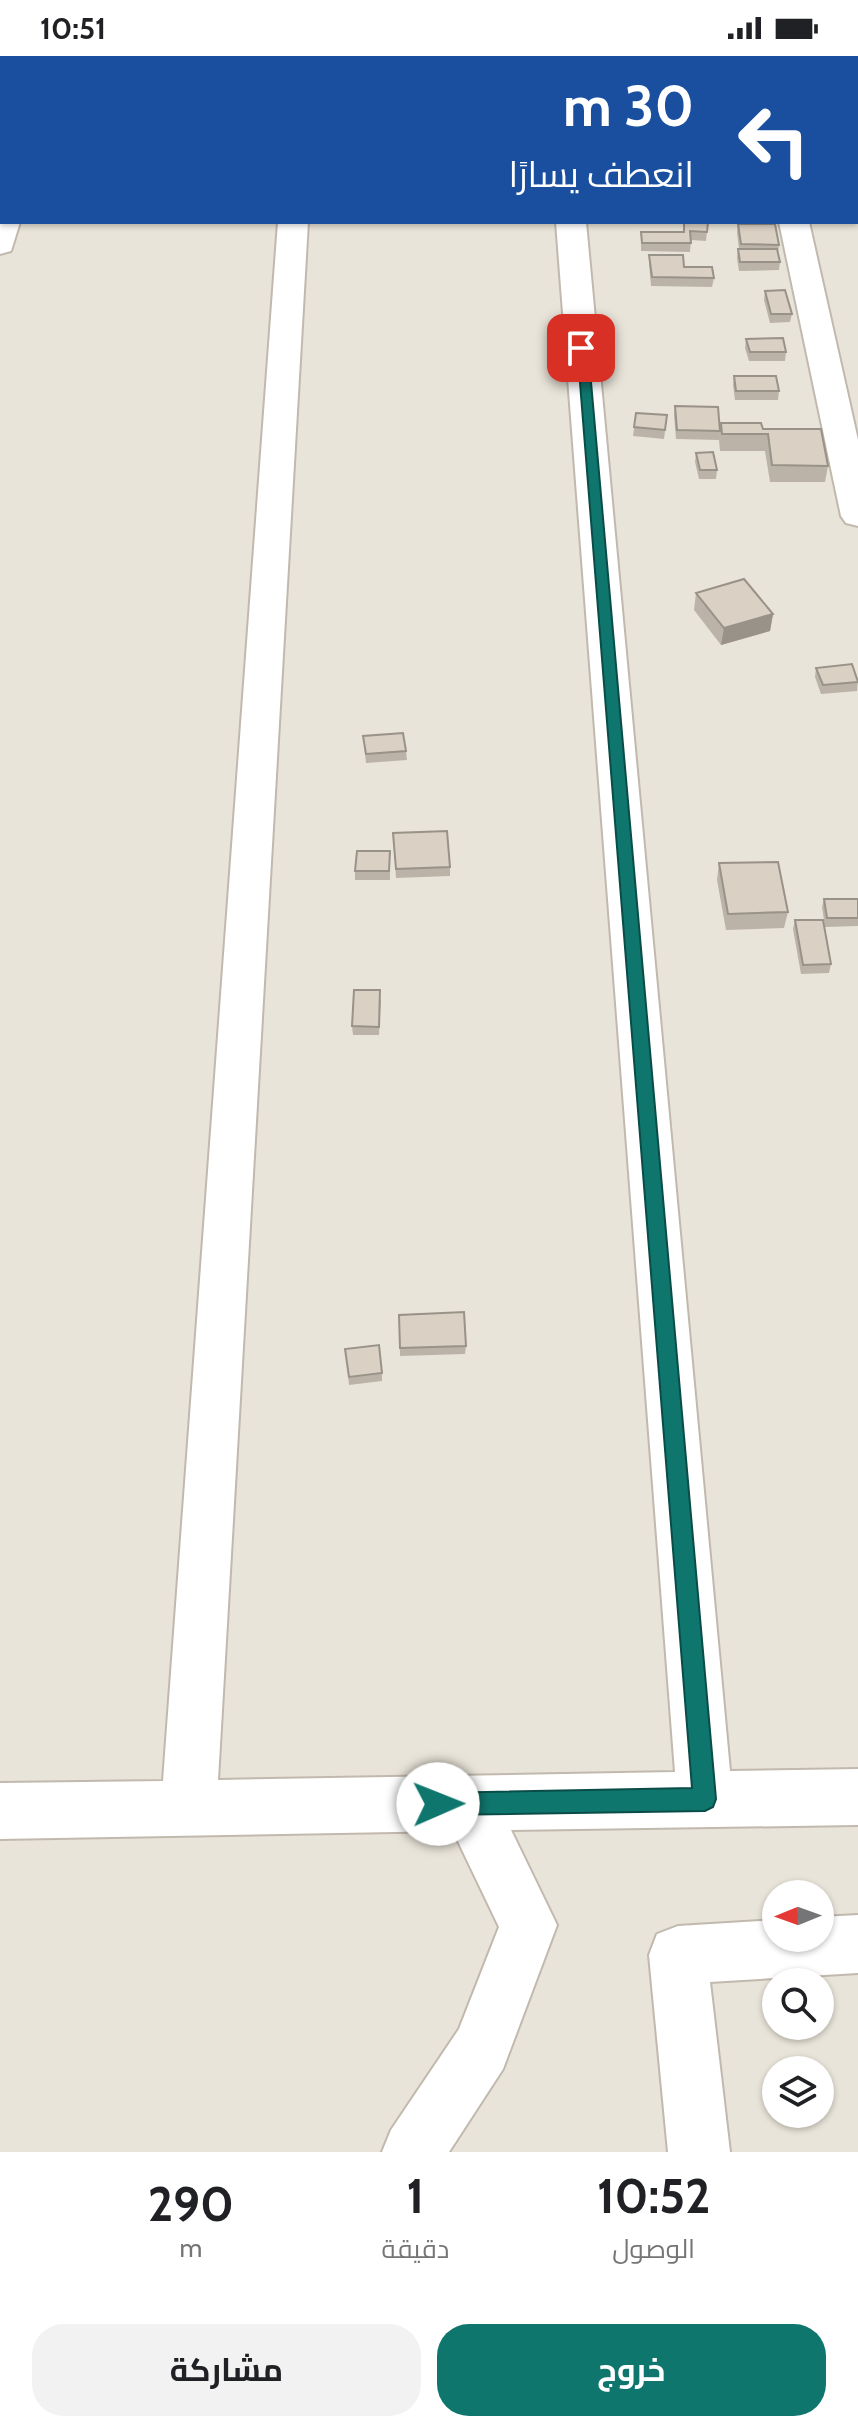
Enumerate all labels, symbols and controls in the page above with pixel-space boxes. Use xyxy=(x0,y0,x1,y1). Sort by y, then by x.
text: 10:51 xyxy=(40,10,106,47)
text: 30 m xyxy=(563,72,694,140)
icon: left xyxy=(722,88,826,192)
text: انعطف يسارًا xyxy=(508,152,694,196)
pin xyxy=(547,314,615,382)
icon: arrive xyxy=(559,326,603,370)
position arrow xyxy=(396,1762,480,1846)
north arrow xyxy=(762,1880,834,1952)
map controls xyxy=(762,1880,834,2128)
button: search xyxy=(762,1968,834,2040)
button: layers xyxy=(762,2056,834,2128)
text: 1 xyxy=(407,2167,424,2225)
text: 10:52 xyxy=(597,2167,710,2225)
text: 290 xyxy=(148,2175,234,2233)
text: m xyxy=(179,2232,202,2264)
text: دقيقة xyxy=(382,2233,449,2265)
text: الوصول xyxy=(612,2233,695,2265)
button: مشاركة xyxy=(32,2324,421,2416)
button: خروج xyxy=(437,2324,826,2416)

